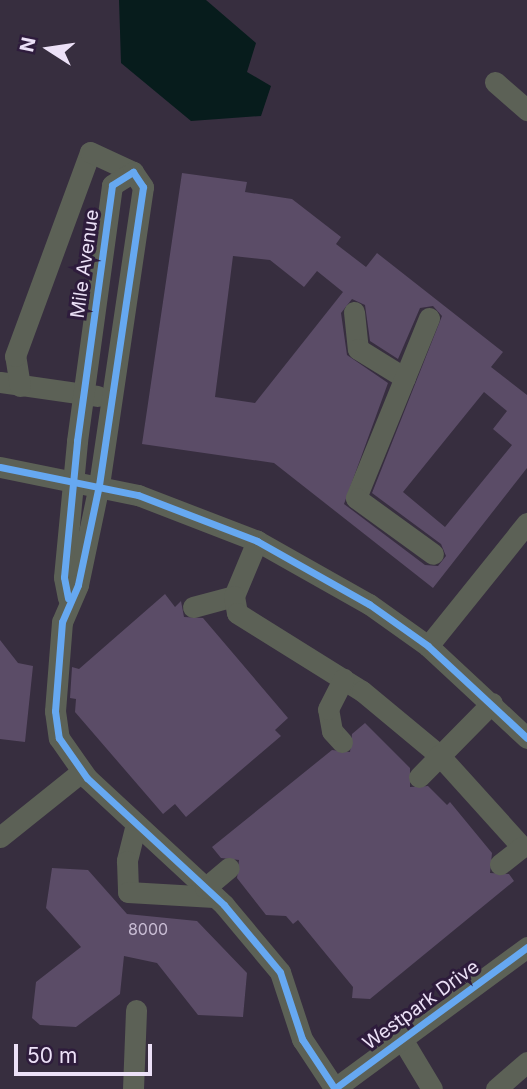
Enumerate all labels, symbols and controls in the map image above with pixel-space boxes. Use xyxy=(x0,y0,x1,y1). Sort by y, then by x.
north arrow xyxy=(14,14,84,84)
text: N xyxy=(15,35,41,54)
street label: Mile Avenue xyxy=(66,208,104,320)
house number: 8000 xyxy=(128,919,168,939)
street label: Westpark Drive xyxy=(359,955,483,1055)
scale bar xyxy=(18,1030,156,1074)
text: 50 m xyxy=(27,1043,77,1068)

